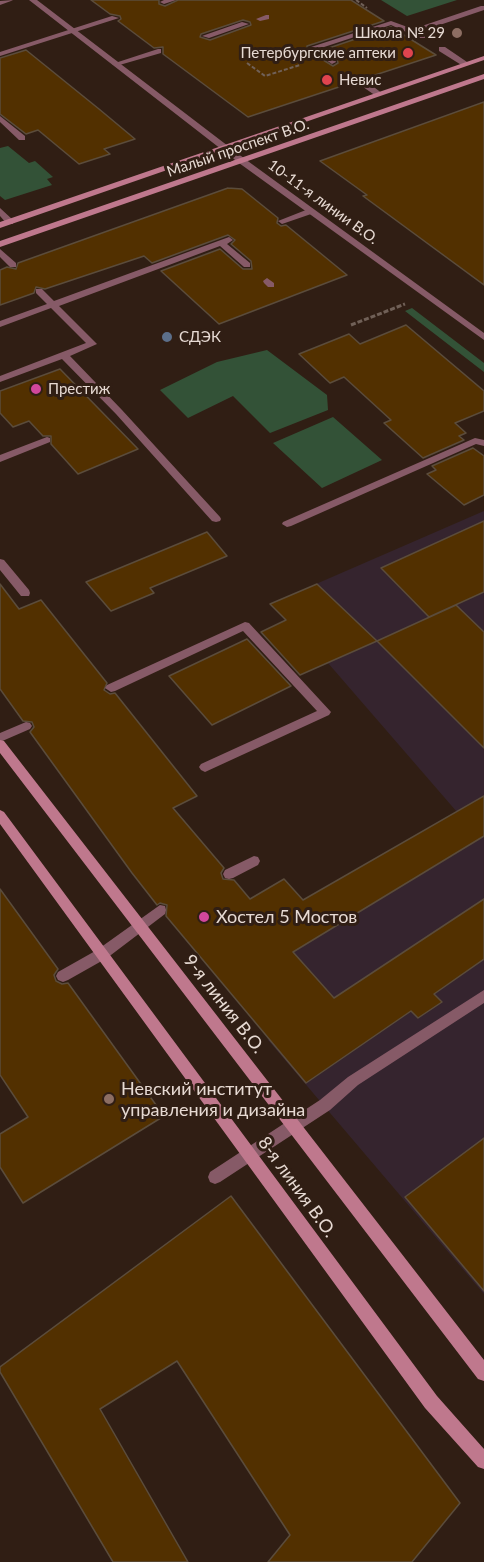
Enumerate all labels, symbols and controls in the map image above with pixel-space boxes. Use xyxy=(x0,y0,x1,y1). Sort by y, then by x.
place label: Школа № 29 xyxy=(355,24,445,42)
marker: Школа № 29 xyxy=(450,26,464,40)
place label: Петербургские аптеки xyxy=(241,44,396,62)
marker: Петербургские аптеки xyxy=(401,46,415,60)
place label: Невис xyxy=(339,71,381,89)
marker: Невис xyxy=(320,73,334,87)
street label: Малый проспект В.О. xyxy=(164,115,312,181)
street label: 10-11-я линии В.О. xyxy=(264,156,382,248)
place label: СДЭК xyxy=(179,328,221,346)
marker: СДЭК xyxy=(160,330,174,344)
place label: Престиж xyxy=(48,380,110,398)
marker: Престиж xyxy=(29,382,43,396)
place label: Хостел 5 Мостов xyxy=(216,906,357,928)
marker: Хостел 5 Мостов xyxy=(197,910,211,924)
street label: 9-я линия В.О. xyxy=(179,950,269,1058)
place label: Невский институт управления и дизайна xyxy=(121,1078,305,1120)
marker: Невский институт управления и дизайна xyxy=(102,1092,116,1106)
street label: 8-я линия В.О. xyxy=(253,1132,341,1242)

